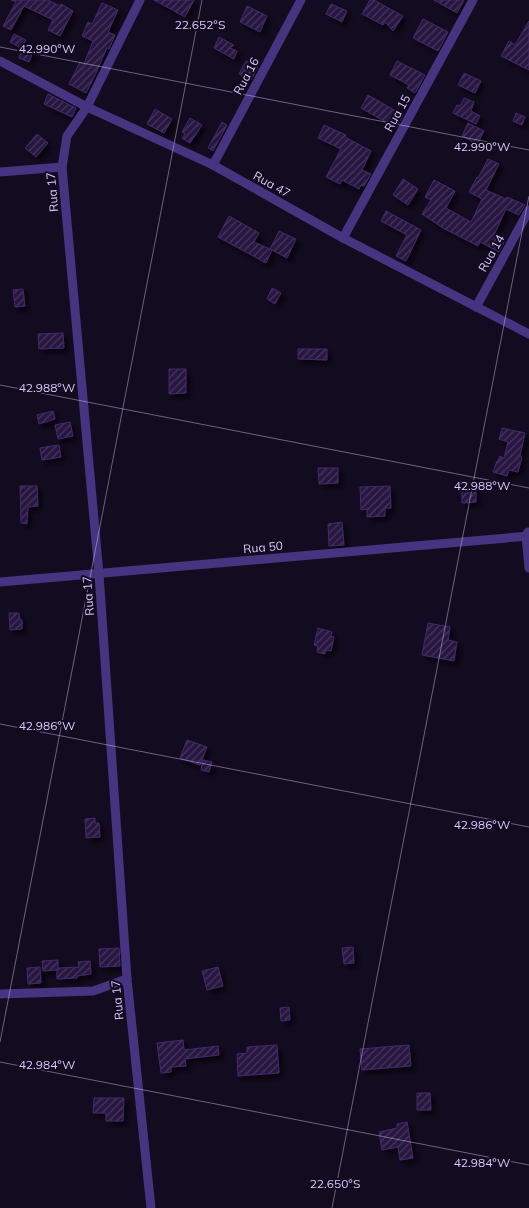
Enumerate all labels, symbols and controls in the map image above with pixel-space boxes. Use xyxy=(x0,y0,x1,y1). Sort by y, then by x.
text: 22.652°S xyxy=(175,17,225,32)
text: 42.990°W xyxy=(19,41,75,56)
street label: Rua 16 xyxy=(230,55,262,97)
street label: Rua 15 xyxy=(381,92,413,134)
text: 42.990°W xyxy=(454,139,510,154)
street label: Rua 47 xyxy=(251,168,293,200)
street label: Rua 17 xyxy=(43,171,61,213)
street label: Rua 14 xyxy=(475,232,507,274)
text: 42.988°W xyxy=(19,380,75,395)
text: 42.988°W xyxy=(454,478,510,493)
street label: Rua 50 xyxy=(242,538,284,556)
street label: Rua 17 xyxy=(79,576,97,616)
text: 42.986°W xyxy=(19,718,75,733)
text: 42.986°W xyxy=(454,817,510,832)
street label: Rua 17 xyxy=(107,979,127,1021)
text: 42.984°W xyxy=(19,1057,75,1072)
text: 42.984°W xyxy=(454,1155,510,1170)
text: 22.650°S xyxy=(310,1176,360,1191)

